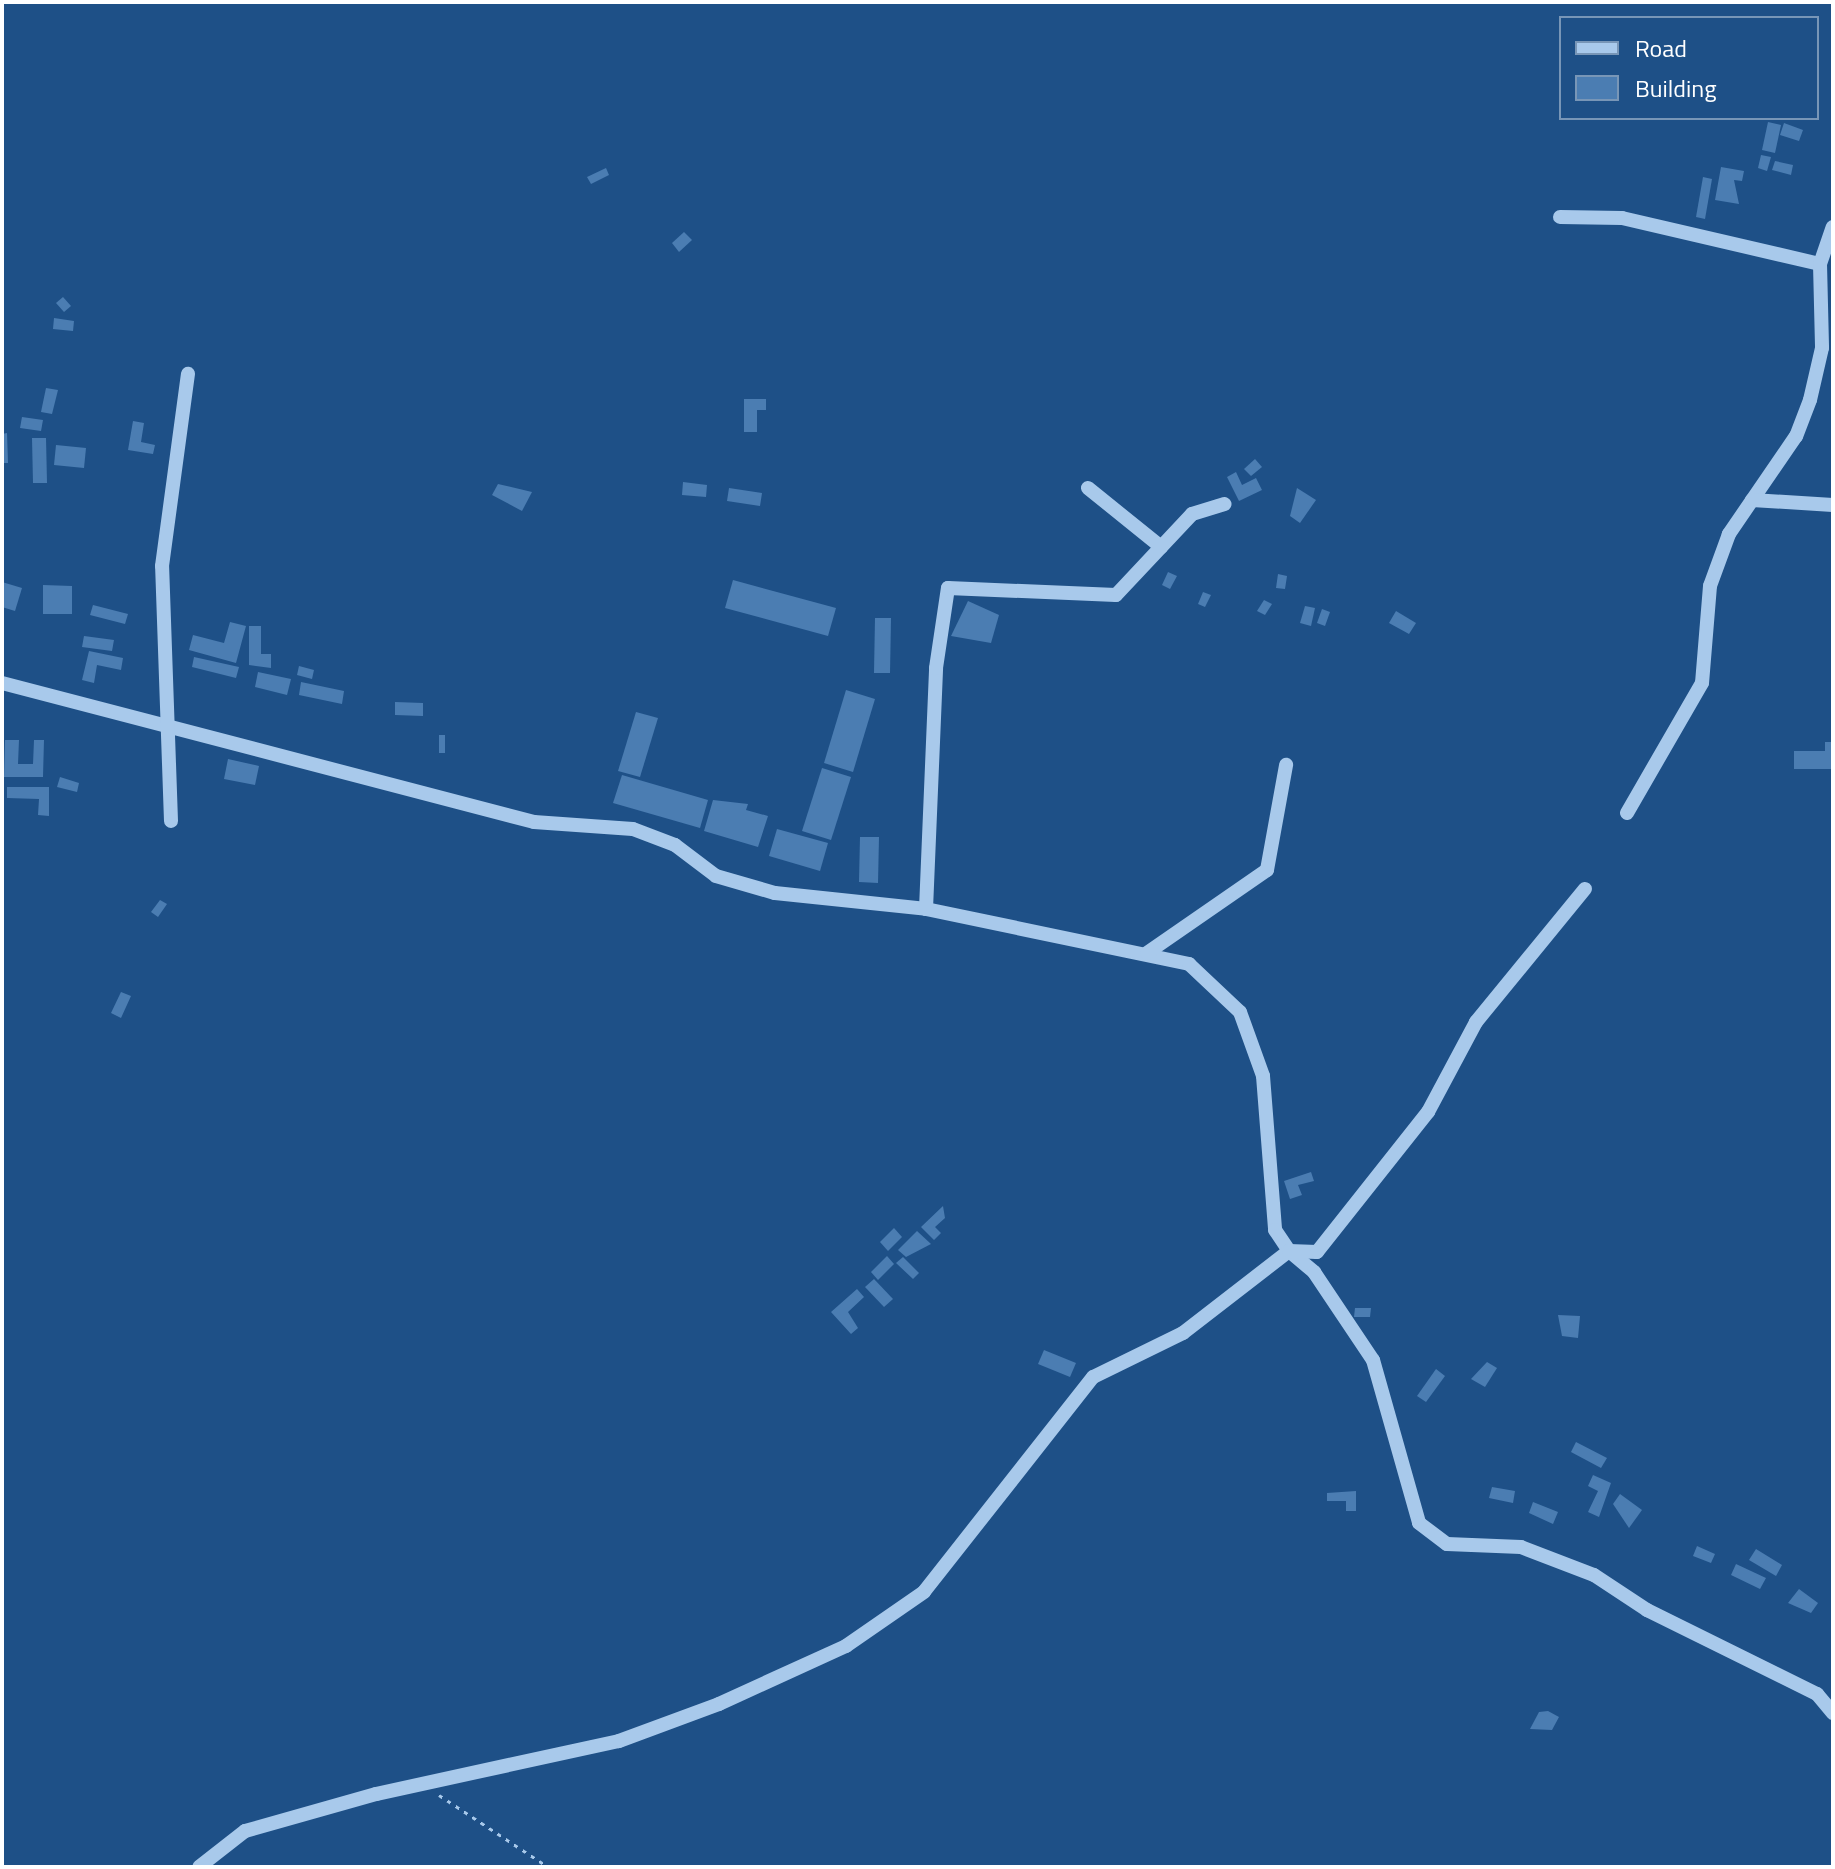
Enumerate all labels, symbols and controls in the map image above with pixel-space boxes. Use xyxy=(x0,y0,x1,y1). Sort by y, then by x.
legend xyxy=(1559,16,1819,120)
text: Road xyxy=(1635,30,1687,66)
text: Building xyxy=(1635,70,1717,106)

